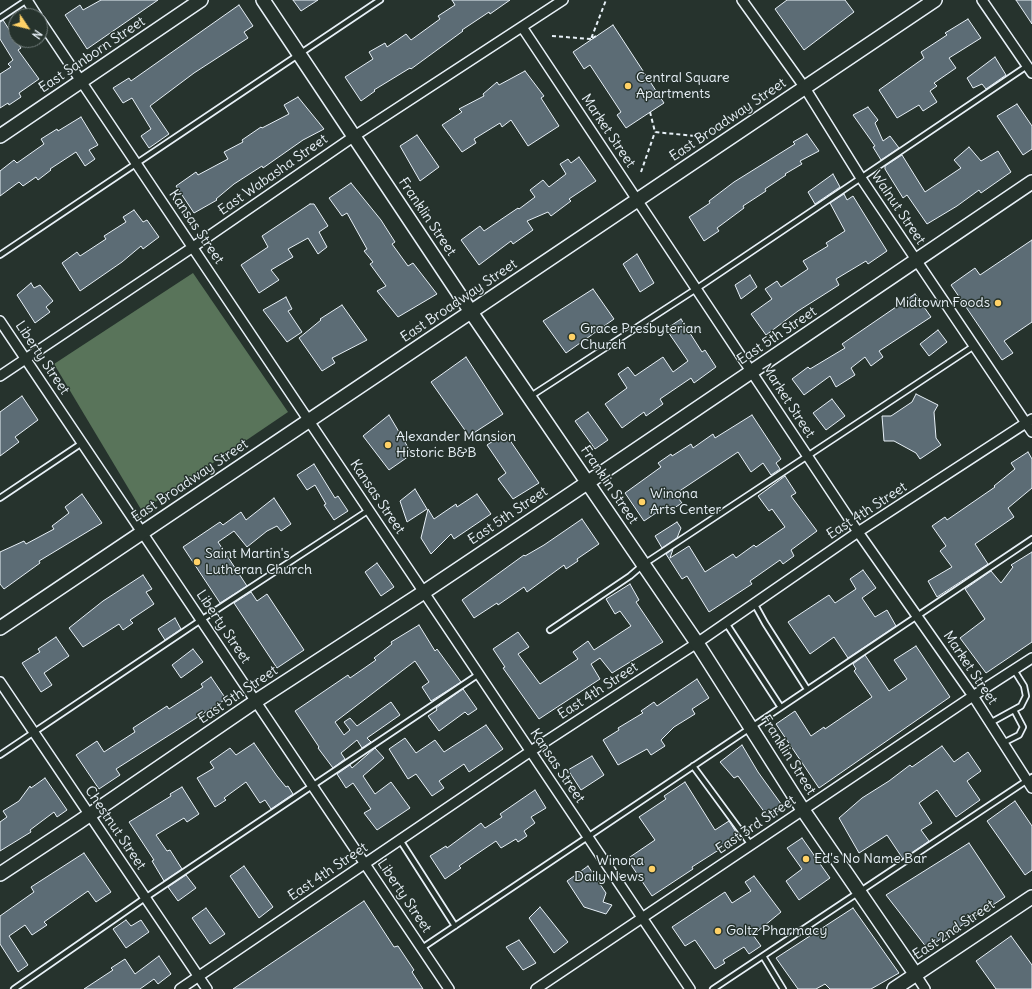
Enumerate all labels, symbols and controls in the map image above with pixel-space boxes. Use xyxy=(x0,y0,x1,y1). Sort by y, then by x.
north arrow xyxy=(8,8,48,48)
street label: East Sanborn Street xyxy=(36,13,148,97)
text: N xyxy=(29,27,45,41)
place label: Central Square Apartments xyxy=(636,70,730,102)
street label: East Broadway Street xyxy=(667,75,789,165)
marker: Central Square Apartments xyxy=(623,81,633,91)
street label: Market Street xyxy=(577,91,639,171)
street label: East Wabasha Street xyxy=(215,131,331,219)
street label: Walnut Street xyxy=(867,168,929,248)
street label: Franklin Street xyxy=(395,174,459,260)
street label: Kansas Street xyxy=(165,187,227,267)
street label: East Broadway Street xyxy=(398,256,520,346)
place label: Midtown Foods xyxy=(895,295,990,311)
marker: Midtown Foods xyxy=(993,298,1003,308)
street label: East 5th Street xyxy=(734,303,820,369)
street label: Liberty Street xyxy=(11,318,73,398)
place label: Grace Presbyterian Church xyxy=(580,321,702,354)
marker: Grace Presbyterian Church xyxy=(567,332,577,342)
street label: Market Street xyxy=(758,361,818,441)
place label: Alexander Mansion Historic B&B xyxy=(396,429,516,462)
street label: East Broadway Street xyxy=(129,436,251,526)
marker: Alexander Mansion Historic B&B xyxy=(383,440,393,450)
street label: Franklin Street xyxy=(577,442,641,528)
street label: Kansas Street xyxy=(346,457,408,537)
street label: East 4th Street xyxy=(824,479,910,543)
street label: East 5th Street xyxy=(465,483,551,549)
place label: Winona Arts Center xyxy=(650,486,721,518)
marker: Winona Arts Center xyxy=(637,497,647,507)
place label: Saint Martin's Lutheran Church xyxy=(205,546,312,578)
marker: Saint Martin's Lutheran Church xyxy=(192,557,202,567)
street label: Liberty Street xyxy=(192,587,254,667)
street label: Market Street xyxy=(939,628,1001,708)
street label: East 4th Street xyxy=(555,659,641,723)
street label: East 5th Street xyxy=(195,662,281,728)
street label: Franklin Street xyxy=(757,712,819,798)
street label: Kansas Street xyxy=(526,726,588,806)
street label: Chestnut Street xyxy=(81,783,149,873)
street label: East 3rd Street xyxy=(713,792,799,858)
street label: East 4th Street xyxy=(285,839,371,905)
place label: Ed's No Name Bar xyxy=(814,851,927,867)
place label: Winona Daily News xyxy=(574,853,644,886)
marker: Ed's No Name Bar xyxy=(801,854,811,864)
street label: Liberty Street xyxy=(373,856,435,936)
marker: Winona Daily News xyxy=(647,864,657,874)
street label: East 2nd Street xyxy=(910,896,998,964)
place label: Goltz Pharmacy xyxy=(726,923,827,939)
marker: Goltz Pharmacy xyxy=(713,926,723,936)

